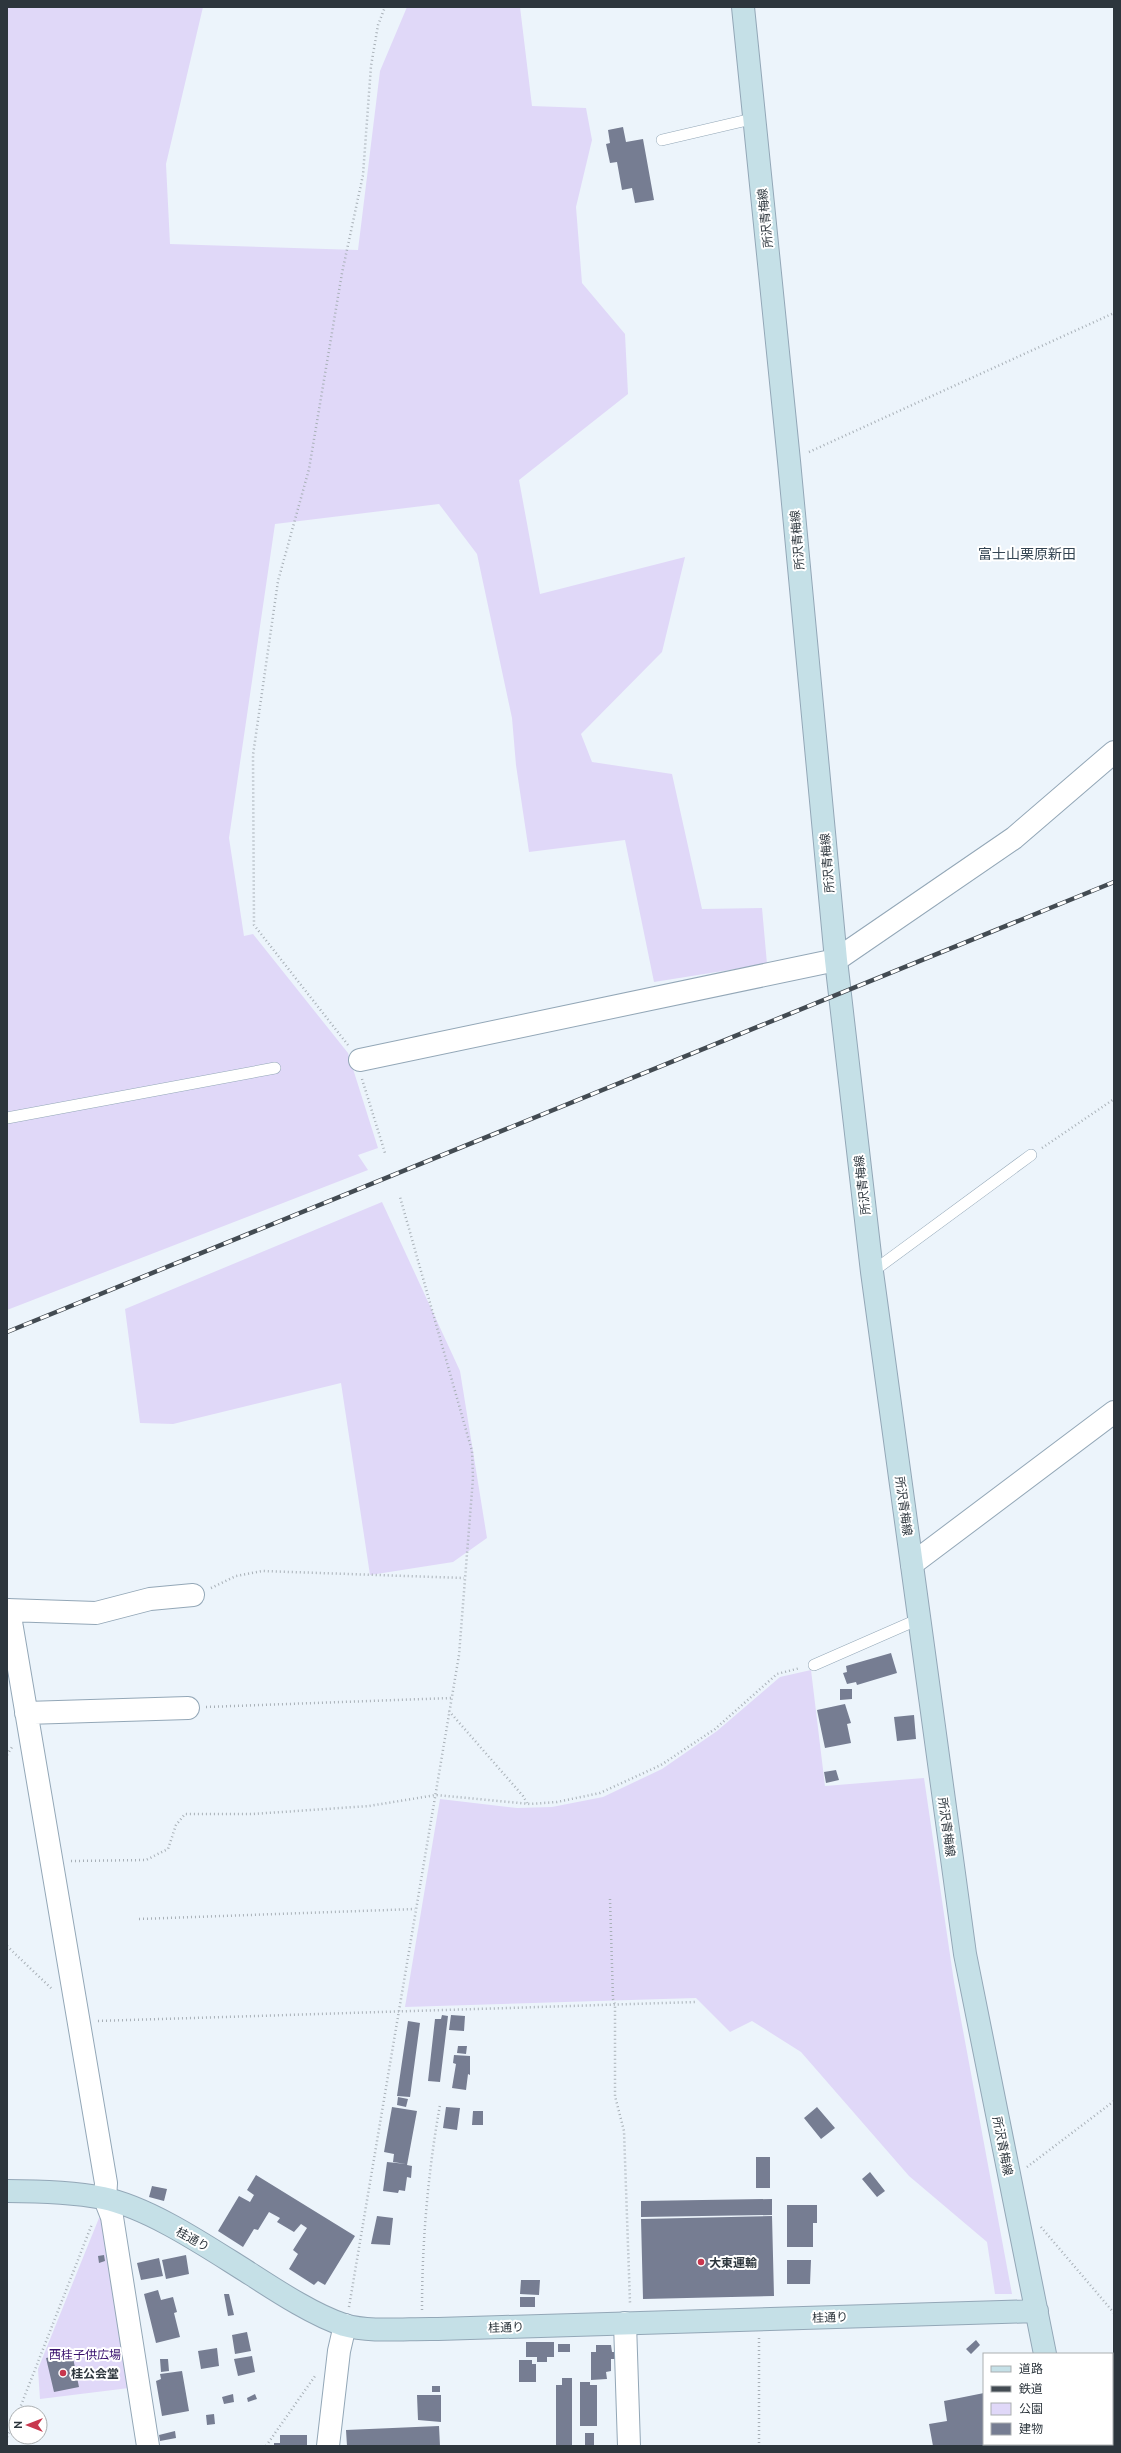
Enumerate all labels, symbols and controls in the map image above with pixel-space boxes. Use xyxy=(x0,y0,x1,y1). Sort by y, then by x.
street label: 所沢青梅線 xyxy=(755,187,775,249)
street label: 所沢青梅線 xyxy=(788,510,806,570)
district label: 富士山栗原新田 xyxy=(978,546,1076,562)
street label: 所沢青梅線 xyxy=(818,833,836,893)
street label: 所沢青梅線 xyxy=(852,1154,872,1216)
street label: 所沢青梅線 xyxy=(893,1475,915,1537)
street label: 所沢青梅線 xyxy=(936,1796,958,1858)
street label: 所沢青梅線 xyxy=(991,2115,1015,2177)
street label: 桂通り xyxy=(174,2225,212,2253)
place label: 大東運輸 xyxy=(709,2256,757,2269)
marker: 大東運輸 xyxy=(696,2257,706,2267)
street label: 桂通り xyxy=(812,2310,848,2324)
street label: 桂通り xyxy=(488,2320,524,2334)
park label: 西桂子供広場 xyxy=(49,2348,121,2361)
legend xyxy=(983,2353,1113,2445)
text: 道路 xyxy=(1019,2362,1043,2375)
place label: 桂公会堂 xyxy=(71,2367,119,2380)
marker: 桂公会堂 xyxy=(58,2368,68,2378)
text: 鉄道 xyxy=(1019,2382,1043,2395)
text: 公園 xyxy=(1019,2402,1043,2415)
north arrow xyxy=(8,2405,48,2445)
text: N xyxy=(12,2421,24,2429)
text: 建物 xyxy=(1019,2422,1043,2435)

